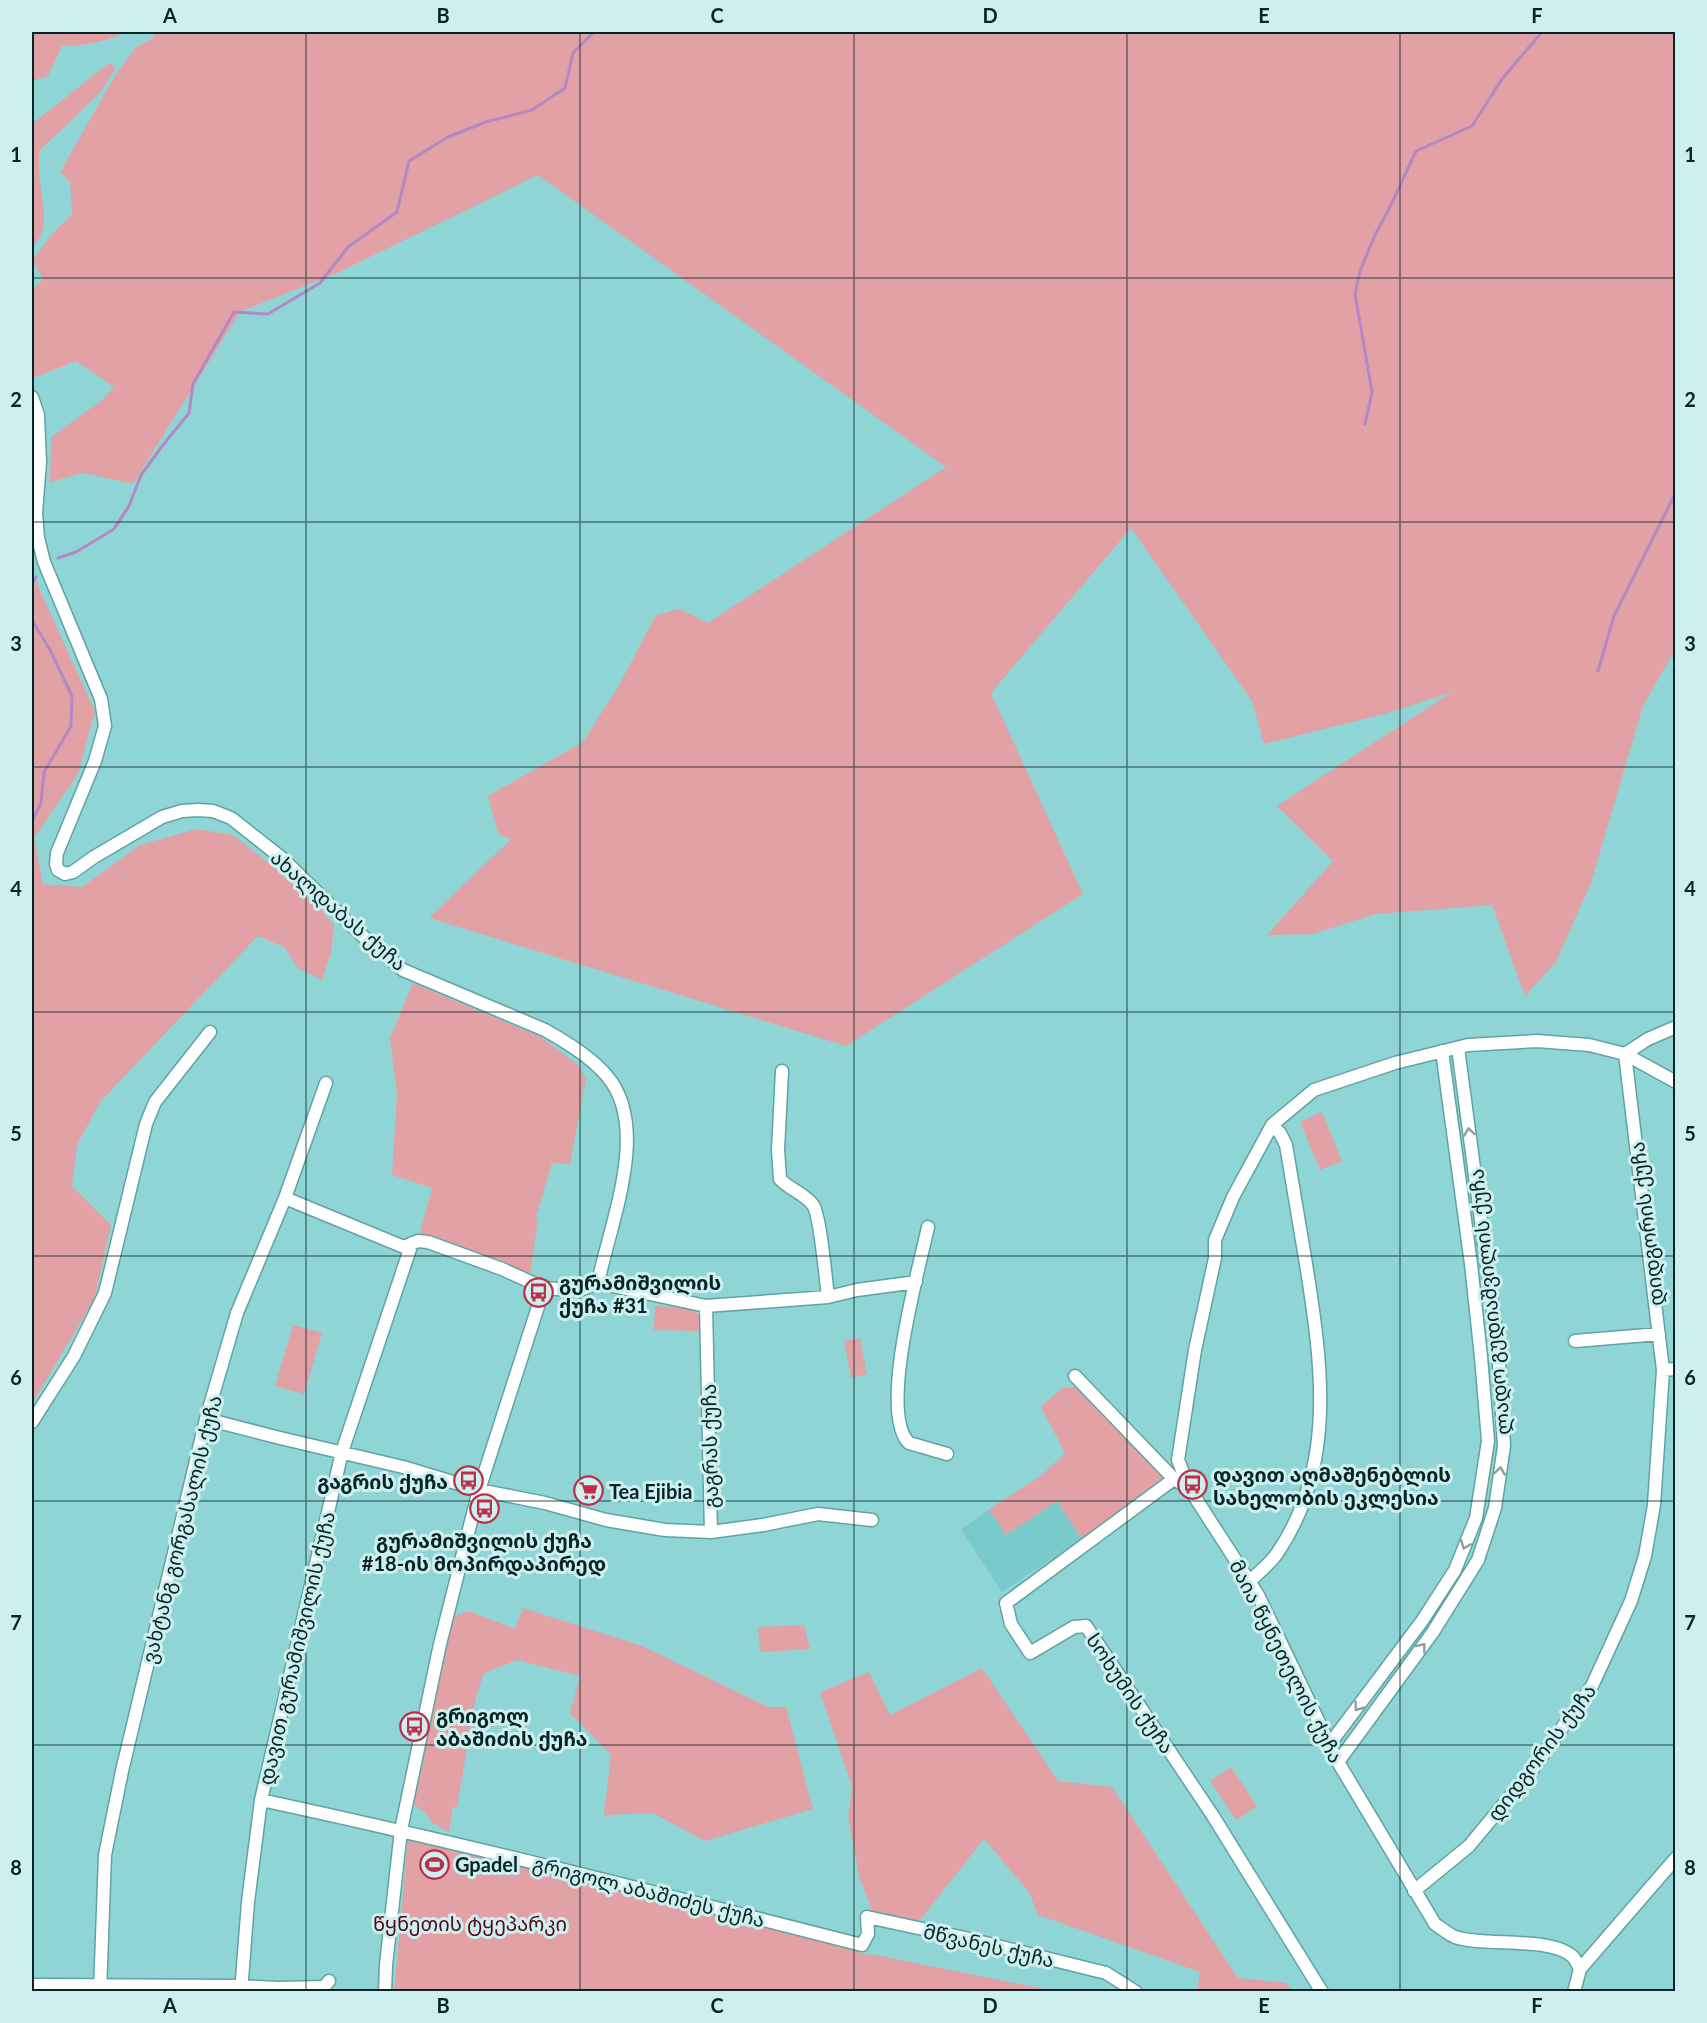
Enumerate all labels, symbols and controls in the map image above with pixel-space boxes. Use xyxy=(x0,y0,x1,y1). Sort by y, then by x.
text: A xyxy=(162,3,177,27)
text: B xyxy=(436,3,450,27)
text: C xyxy=(710,3,724,27)
text: D xyxy=(982,3,998,27)
text: E xyxy=(1258,3,1270,27)
text: F xyxy=(1531,3,1543,27)
text: 1 xyxy=(10,142,22,166)
text: 1 xyxy=(1684,142,1696,166)
text: 2 xyxy=(10,387,22,411)
text: 2 xyxy=(1684,387,1696,411)
text: 3 xyxy=(10,631,22,655)
text: 3 xyxy=(1684,631,1696,655)
street label: ახალდაბას ქუჩა xyxy=(265,845,412,977)
text: 4 xyxy=(10,876,22,900)
text: 4 xyxy=(1684,876,1696,900)
text: 5 xyxy=(10,1121,22,1145)
text: 5 xyxy=(1684,1121,1696,1145)
one-way arrow xyxy=(1464,1127,1476,1136)
street label: დიდგორის ქუჩა xyxy=(1624,1140,1670,1308)
street label: ლადო გუდიაშვილის ქუჩა xyxy=(1463,1168,1517,1436)
place label: გურამიშვილის ქუჩა #31 xyxy=(559,1270,721,1318)
bus stop icon: გურამიშვილის ქუჩა #31 xyxy=(522,1277,554,1309)
text: 6 xyxy=(10,1365,22,1389)
text: 6 xyxy=(1684,1365,1696,1389)
street label: გაგრას ქუჩა xyxy=(696,1383,723,1508)
street label: ვახტანგ გორგასალის ქუჩა xyxy=(136,1392,228,1666)
place label: დავით აღმაშენებლის სახელობის ეკლესია xyxy=(1213,1462,1451,1510)
bus stop icon: გაგრის ქუჩა xyxy=(453,1465,485,1497)
one-way arrow xyxy=(1494,1467,1506,1476)
place label: გაგრის ქუჩა xyxy=(317,1469,448,1494)
bus stop icon: დავით აღმაშენებლის სახელობის ეკლესია xyxy=(1176,1469,1208,1501)
supermarket icon: Tea Ejibia xyxy=(572,1475,604,1507)
place label: Tea Ejibia xyxy=(609,1479,693,1503)
bus stop icon: გურამიშვილის ქუჩა #18-ის მოპირდაპირედ xyxy=(468,1493,500,1525)
street label: დავით გურამიშვილის ქუჩა xyxy=(253,1509,341,1788)
place label: გურამიშვილის ქუჩა #18-ის მოპირდაპირედ xyxy=(362,1528,606,1577)
one-way arrow xyxy=(1460,1539,1472,1550)
street label: მაია წყნეთელის ქუჩა xyxy=(1224,1555,1349,1767)
text: 7 xyxy=(10,1610,22,1634)
text: 7 xyxy=(1684,1610,1696,1634)
street label: სოხუმის ქუჩა xyxy=(1081,1628,1180,1758)
one-way arrow xyxy=(1414,1642,1425,1653)
street label: დიდგორის ქუჩა xyxy=(1482,1679,1602,1826)
one-way arrow xyxy=(1354,1701,1365,1712)
place label: გრიგოლ აბაშიძის ქუჩა xyxy=(436,1703,587,1751)
bus stop icon: გრიგოლ აბაშიძის ქუჩა xyxy=(399,1711,431,1743)
sports icon: Gpadel xyxy=(418,1848,450,1880)
street label: გრიგოლ აბაშიძეს ქუჩა xyxy=(530,1851,767,1933)
place label: Gpadel xyxy=(455,1852,518,1876)
text: 8 xyxy=(10,1855,22,1879)
text: 8 xyxy=(1684,1855,1696,1879)
park label: წყნეთის ტყეპარკი xyxy=(373,1911,567,1936)
street label: მწვანეს ქუჩა xyxy=(921,1918,1057,1973)
text: A xyxy=(162,1993,177,2017)
text: B xyxy=(436,1993,450,2017)
text: C xyxy=(710,1993,724,2017)
text: D xyxy=(982,1993,998,2017)
text: E xyxy=(1258,1993,1270,2017)
text: F xyxy=(1531,1993,1543,2017)

